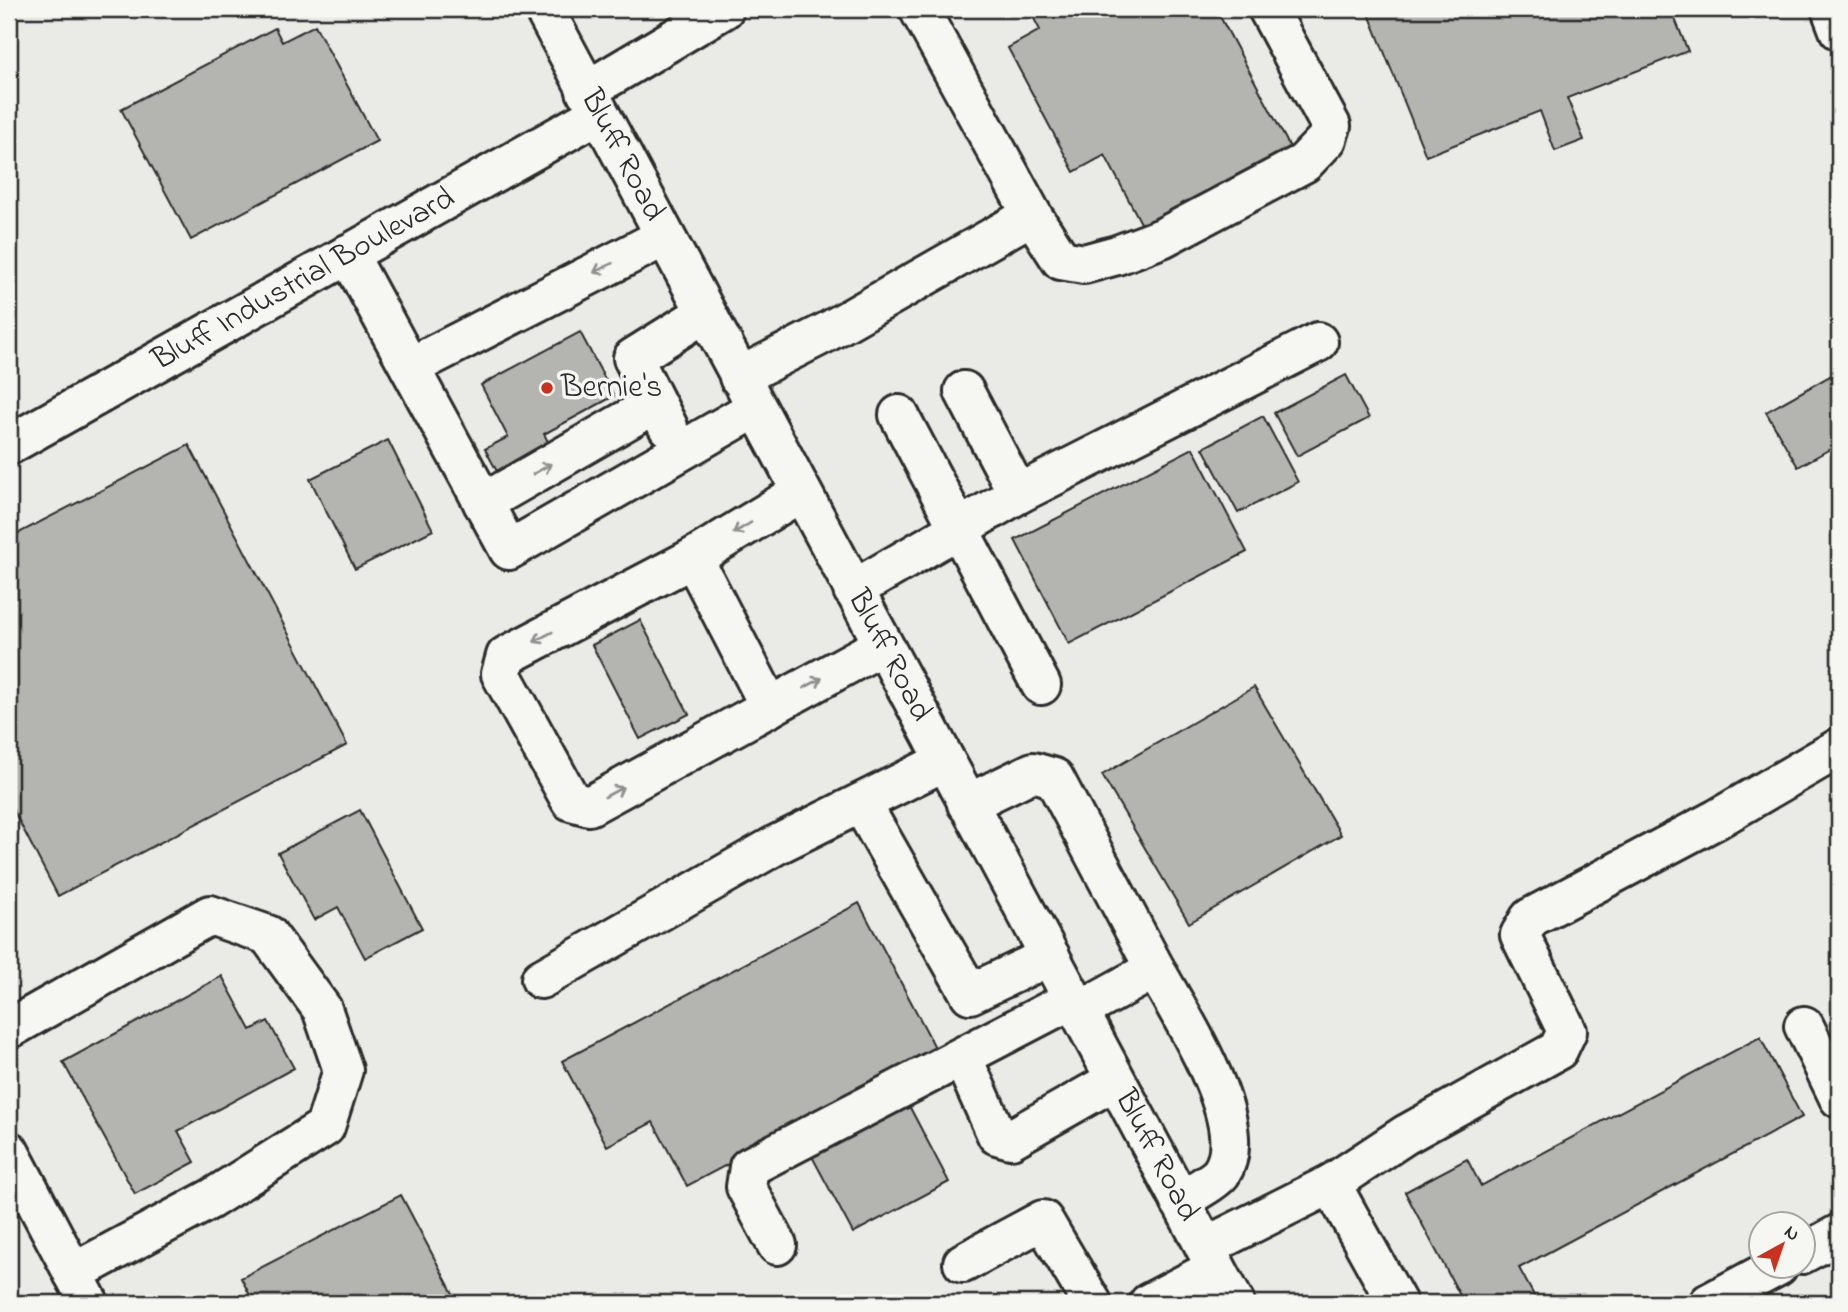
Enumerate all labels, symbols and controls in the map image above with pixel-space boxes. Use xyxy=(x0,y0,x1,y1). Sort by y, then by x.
street label: Bluff Road xyxy=(567,80,677,230)
street label: Bluff Industrial Boulevard xyxy=(143,175,464,384)
one-way arrow xyxy=(593,262,614,276)
place label: Bernie's xyxy=(560,365,662,412)
marker: Bernie's xyxy=(539,380,555,396)
one-way arrow xyxy=(532,462,552,476)
one-way arrow xyxy=(733,521,753,535)
street label: Bluff Road xyxy=(834,580,944,730)
one-way arrow xyxy=(533,630,553,644)
one-way arrow xyxy=(802,676,823,689)
one-way arrow xyxy=(603,785,623,799)
street label: Bluff Road xyxy=(1101,1080,1211,1230)
north arrow xyxy=(1746,1210,1816,1280)
text: N xyxy=(1778,1219,1805,1248)

